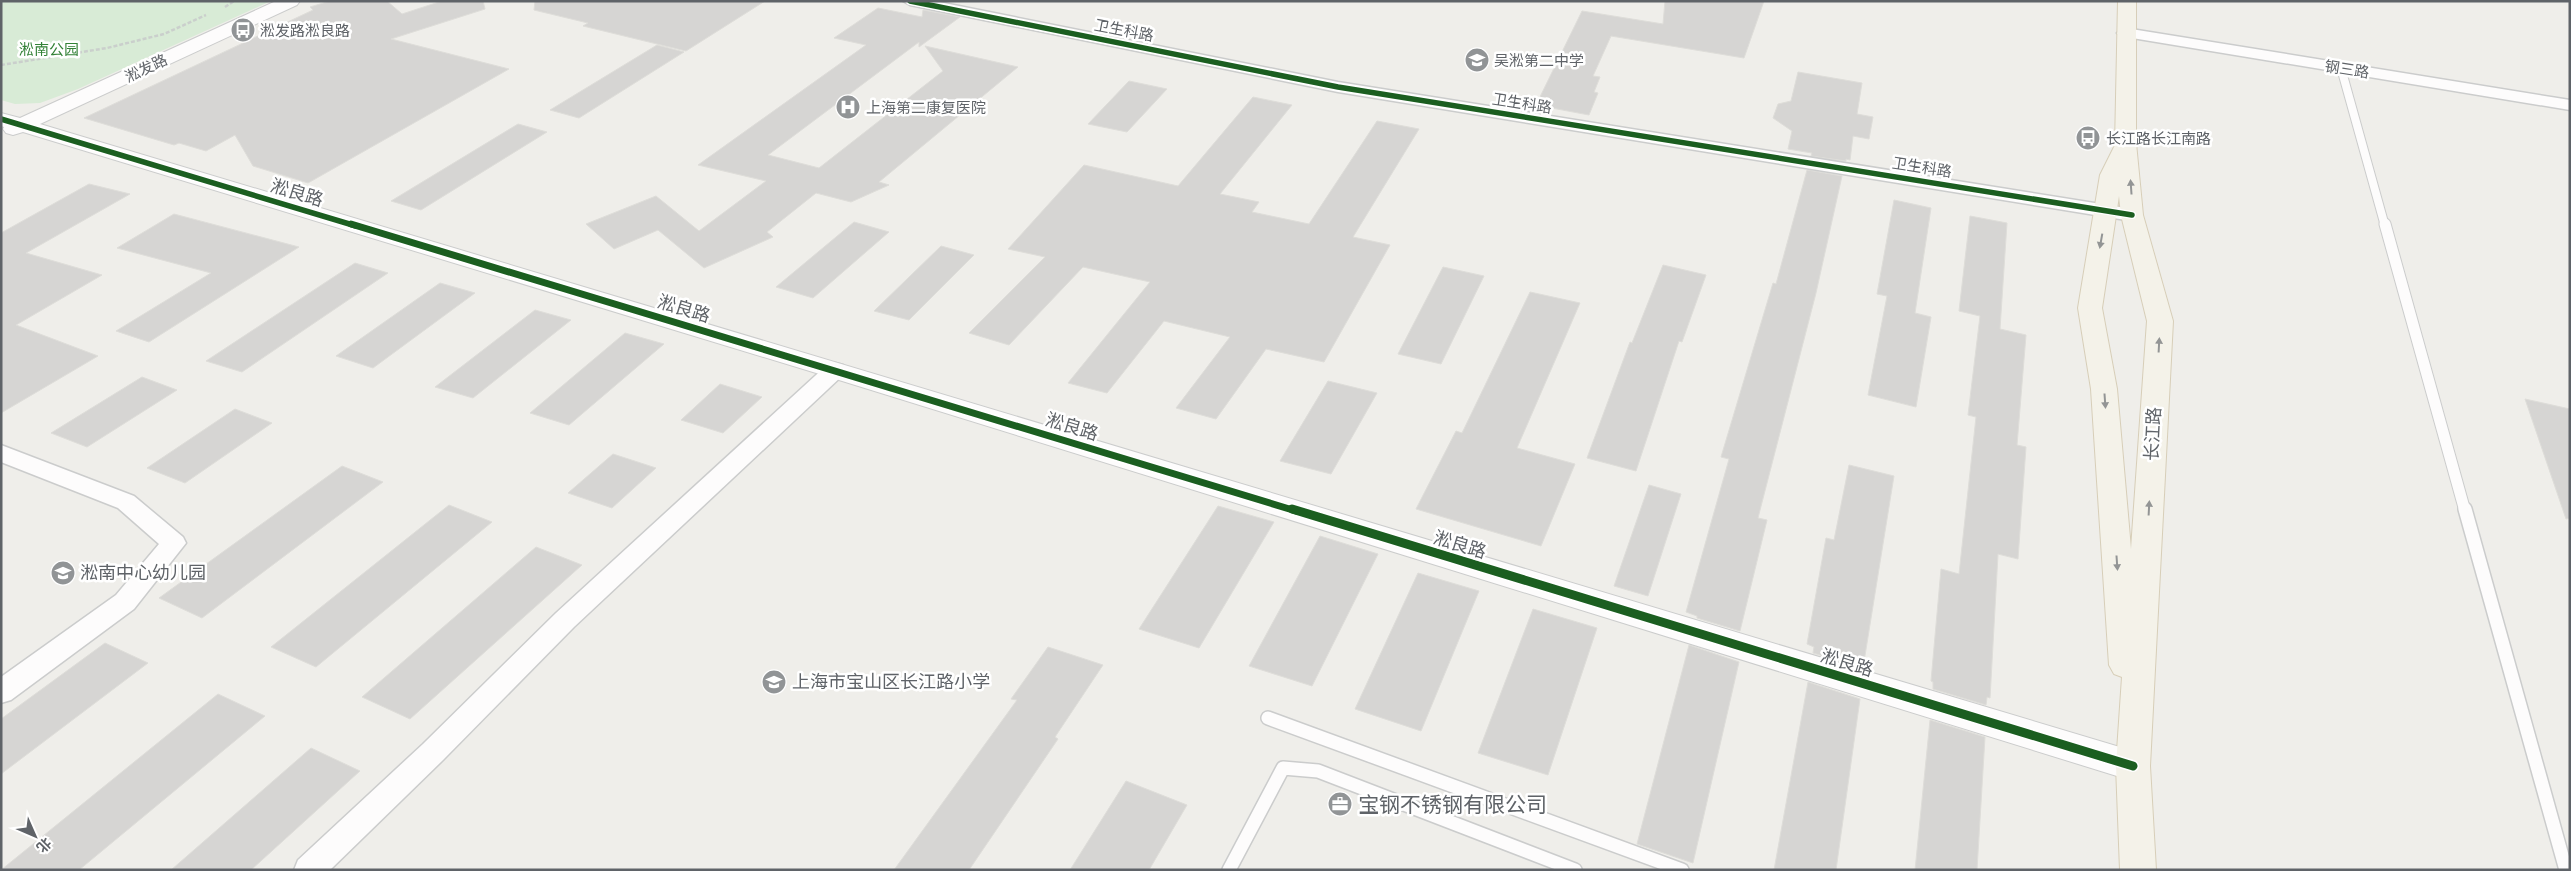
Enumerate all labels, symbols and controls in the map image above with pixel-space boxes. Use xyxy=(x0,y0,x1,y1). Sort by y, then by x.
street label: 卫生科路 xyxy=(1093,16,1155,44)
bus stop icon: 淞发路淞良路 xyxy=(230,17,256,43)
place label: 淞发路淞良路 xyxy=(260,22,350,39)
park label: 淞南公园 xyxy=(19,41,79,58)
school or university icon: 吴淞第二中学 xyxy=(1464,47,1490,73)
street label: 淞发路 xyxy=(122,51,170,85)
place label: 吴淞第二中学 xyxy=(1494,52,1584,69)
street label: 钢三路 xyxy=(2323,57,2371,81)
street label: 卫生科路 xyxy=(1491,90,1553,116)
hospital icon: 上海第二康复医院 xyxy=(835,94,861,120)
place label: 上海第二康复医院 xyxy=(866,99,986,116)
bus stop icon: 长江路长江南路 xyxy=(2075,125,2101,151)
place label: 长江路长江南路 xyxy=(2106,130,2211,147)
street label: 卫生科路 xyxy=(1891,154,1953,180)
street label: 淞良路 xyxy=(268,176,326,210)
one-way arrow xyxy=(2126,178,2134,194)
one-way arrow xyxy=(2097,233,2105,249)
street label: 淞良路 xyxy=(655,292,713,326)
one-way arrow xyxy=(2155,337,2163,353)
one-way arrow xyxy=(2101,394,2109,410)
street label: 长江路 xyxy=(2142,407,2164,461)
street label: 淞良路 xyxy=(1043,410,1101,444)
one-way arrow xyxy=(2145,499,2153,515)
street label: 淞良路 xyxy=(1431,528,1489,562)
one-way arrow xyxy=(2114,556,2122,572)
school or university icon: 淞南中心幼儿园 xyxy=(50,560,76,586)
place label: 淞南中心幼儿园 xyxy=(80,563,206,583)
street label: 淞良路 xyxy=(1818,646,1876,680)
school or university icon: 上海市宝山区长江路小学 xyxy=(761,669,787,695)
place label: 上海市宝山区长江路小学 xyxy=(792,672,990,692)
office icon: 宝钢不锈钢有限公司 xyxy=(1327,791,1353,817)
place label: 宝钢不锈钢有限公司 xyxy=(1358,793,1547,816)
north arrow xyxy=(10,811,60,861)
text: 北 xyxy=(34,835,55,856)

